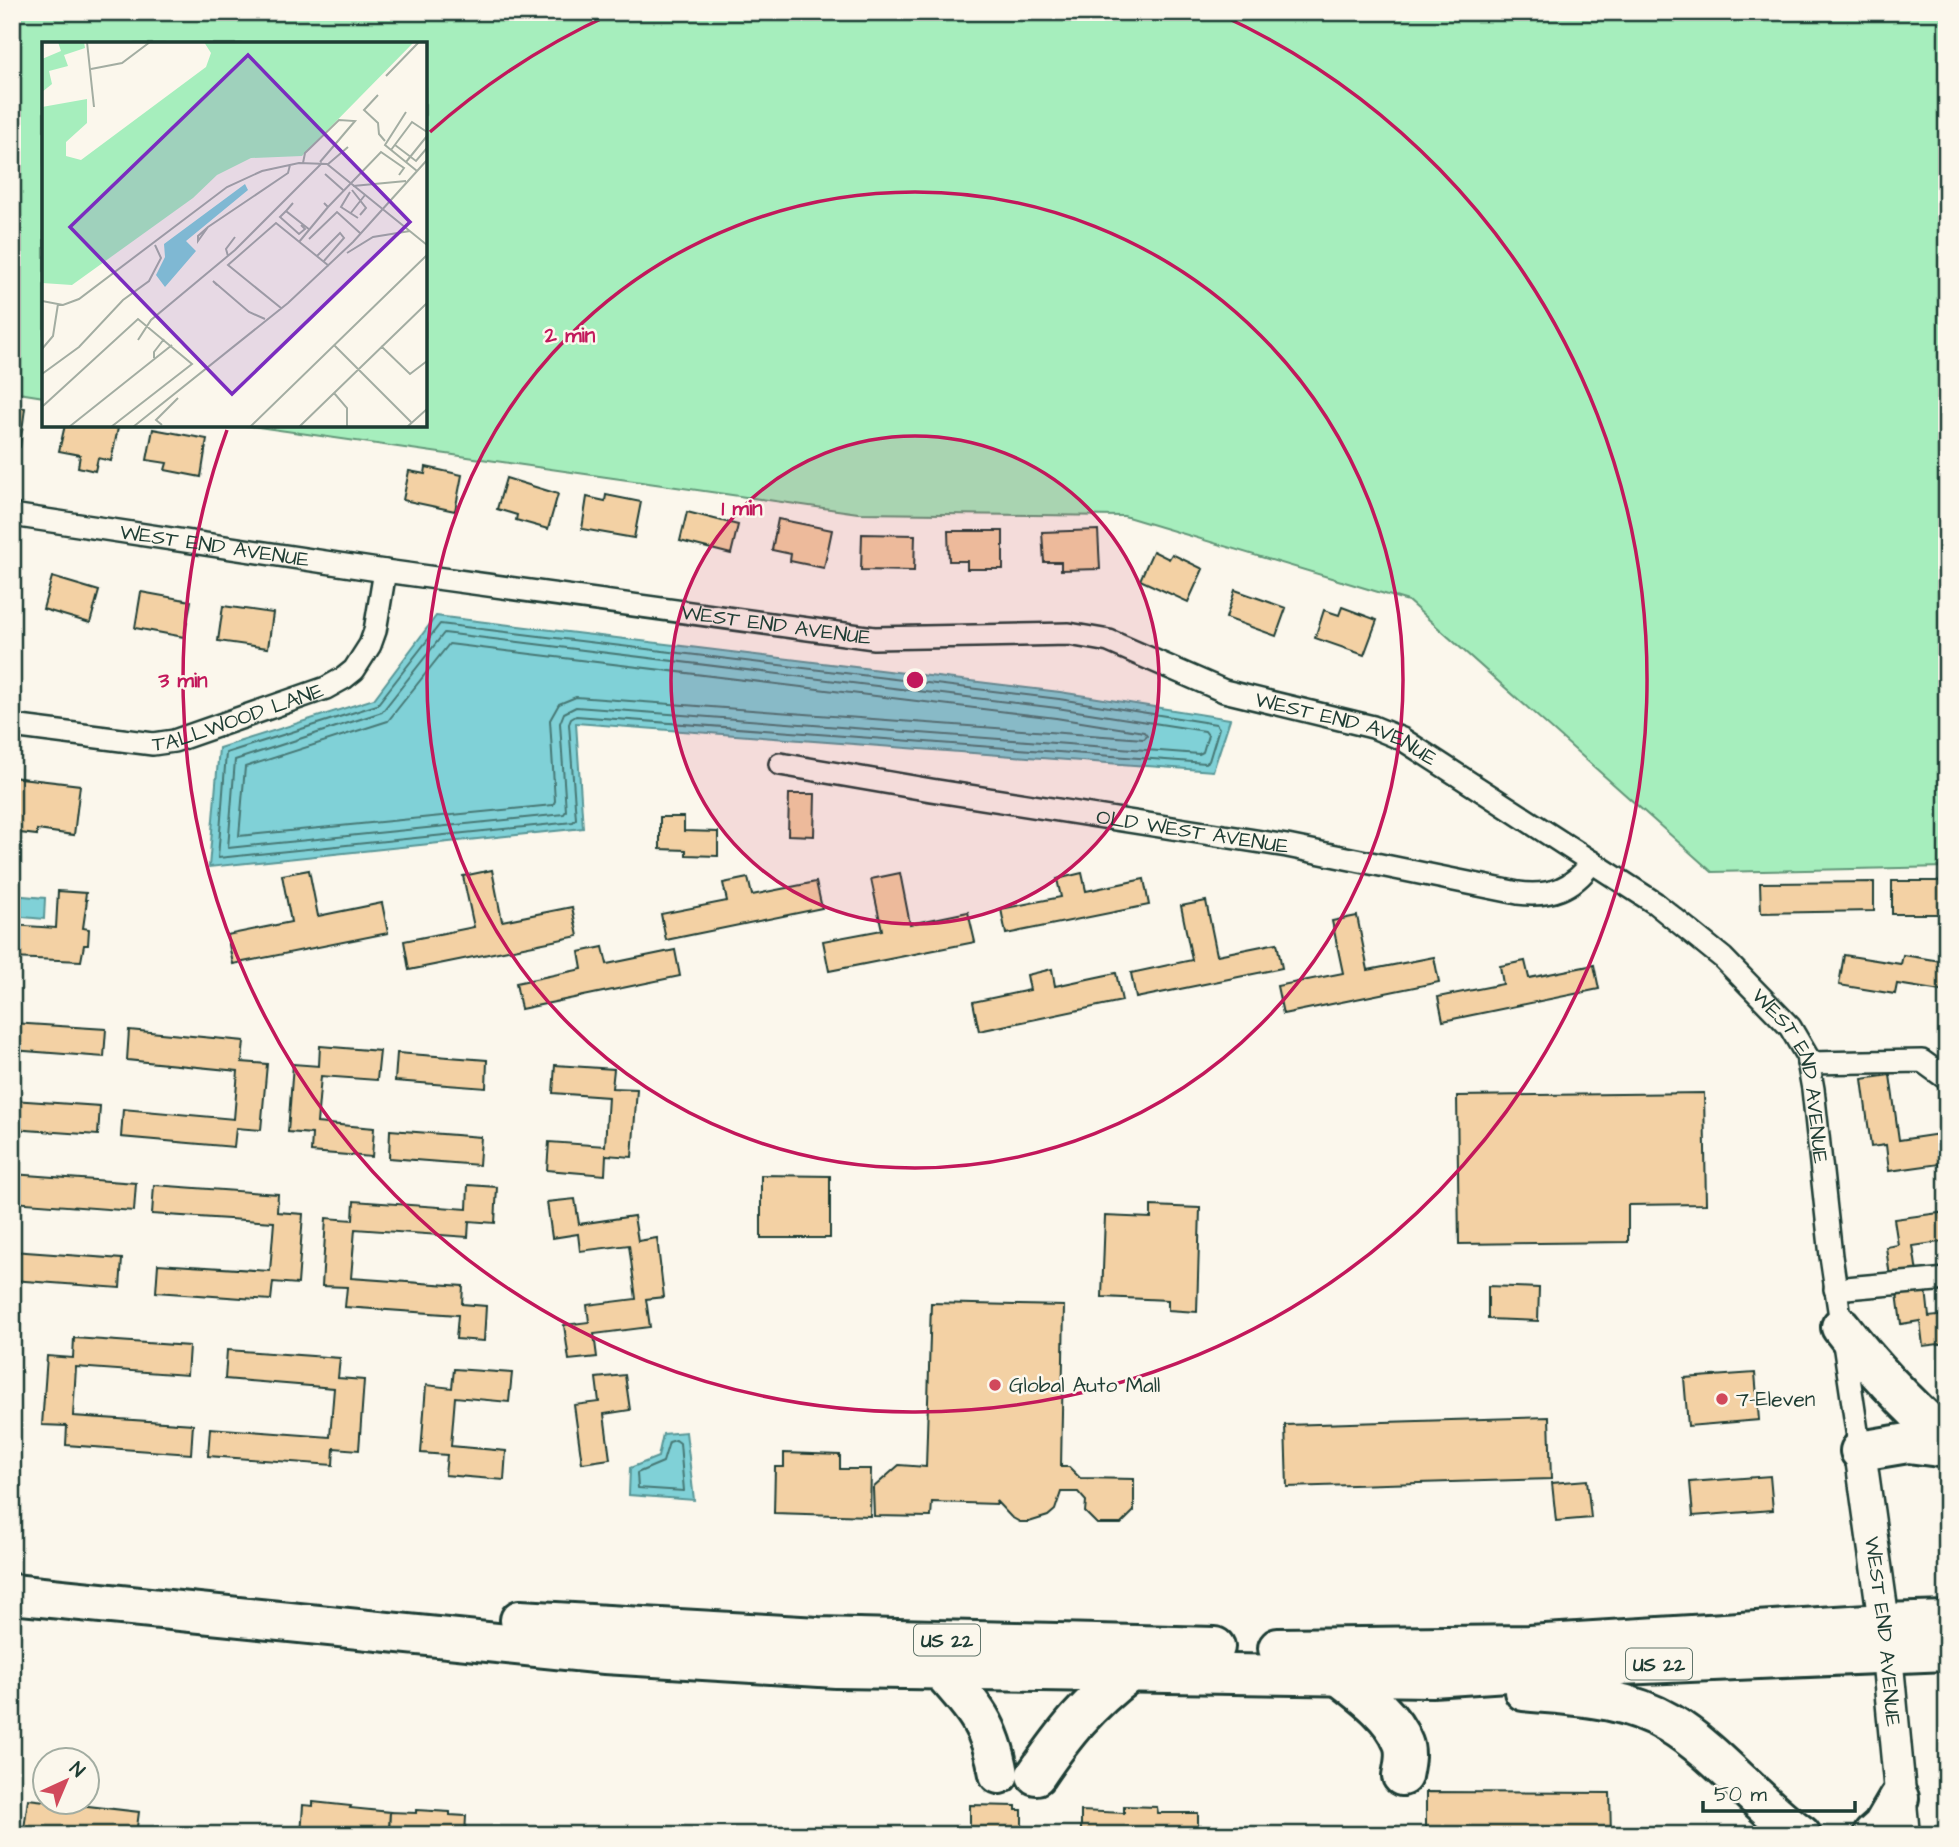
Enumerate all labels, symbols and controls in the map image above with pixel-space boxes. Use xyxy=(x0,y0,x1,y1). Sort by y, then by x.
inset map xyxy=(42,42,427,427)
text: 2 min xyxy=(544,321,596,350)
text: 1 min xyxy=(721,494,763,523)
street label: WEST END AVENUE xyxy=(118,517,312,575)
street label: WEST END AVENUE xyxy=(679,598,873,653)
text: 3 min xyxy=(157,666,208,695)
centre of rings xyxy=(903,668,927,692)
street label: TALLWOOD LANE xyxy=(150,676,328,759)
street label: WEST END AVENUE xyxy=(1252,685,1443,773)
street label: OLD WEST AVENUE xyxy=(1094,802,1291,861)
street label: WEST END AVENUE xyxy=(1745,982,1835,1166)
place label: Global Auto Mall xyxy=(1009,1371,1160,1400)
marker: Global Auto Mall xyxy=(987,1377,1003,1393)
place label: 7-Eleven xyxy=(1736,1385,1815,1414)
marker: 7-Eleven xyxy=(1714,1391,1730,1407)
street label: WEST END AVENUE xyxy=(1857,1535,1908,1729)
road number: US 22 xyxy=(914,1624,980,1656)
road number: US 22 xyxy=(1626,1648,1692,1680)
north arrow xyxy=(32,1745,102,1815)
text: N xyxy=(63,1756,90,1784)
scale bar xyxy=(1703,1770,1856,1814)
text: 50 m xyxy=(1714,1780,1768,1809)

